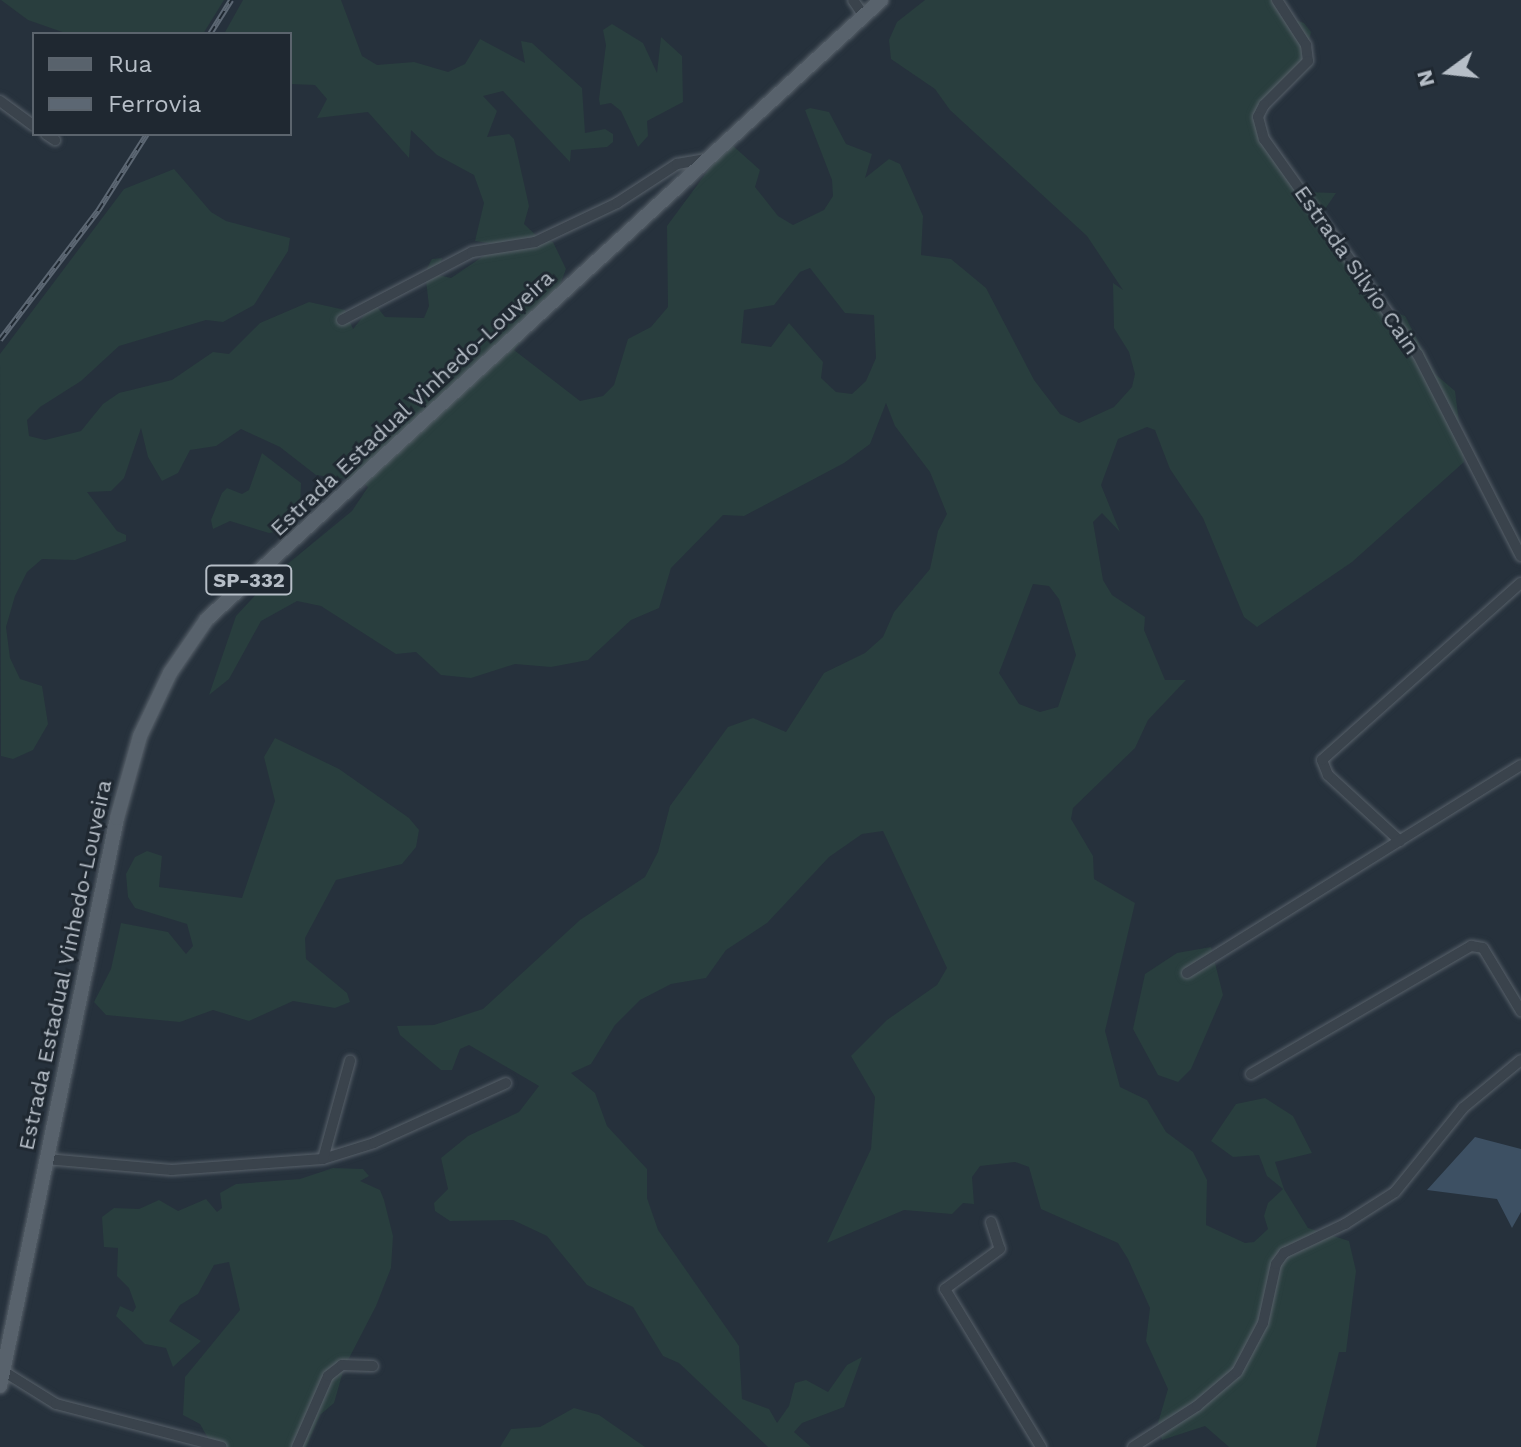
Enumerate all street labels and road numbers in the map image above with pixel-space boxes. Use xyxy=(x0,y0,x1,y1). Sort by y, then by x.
street label: Estrada Silvio Cain xyxy=(1289,180,1425,360)
street label: Estrada Estadual Vinhedo-Louveira xyxy=(264,264,560,542)
road number: SP-332 xyxy=(205,564,293,596)
street label: Estrada Estadual Vinhedo-Louveira xyxy=(13,776,117,1154)

